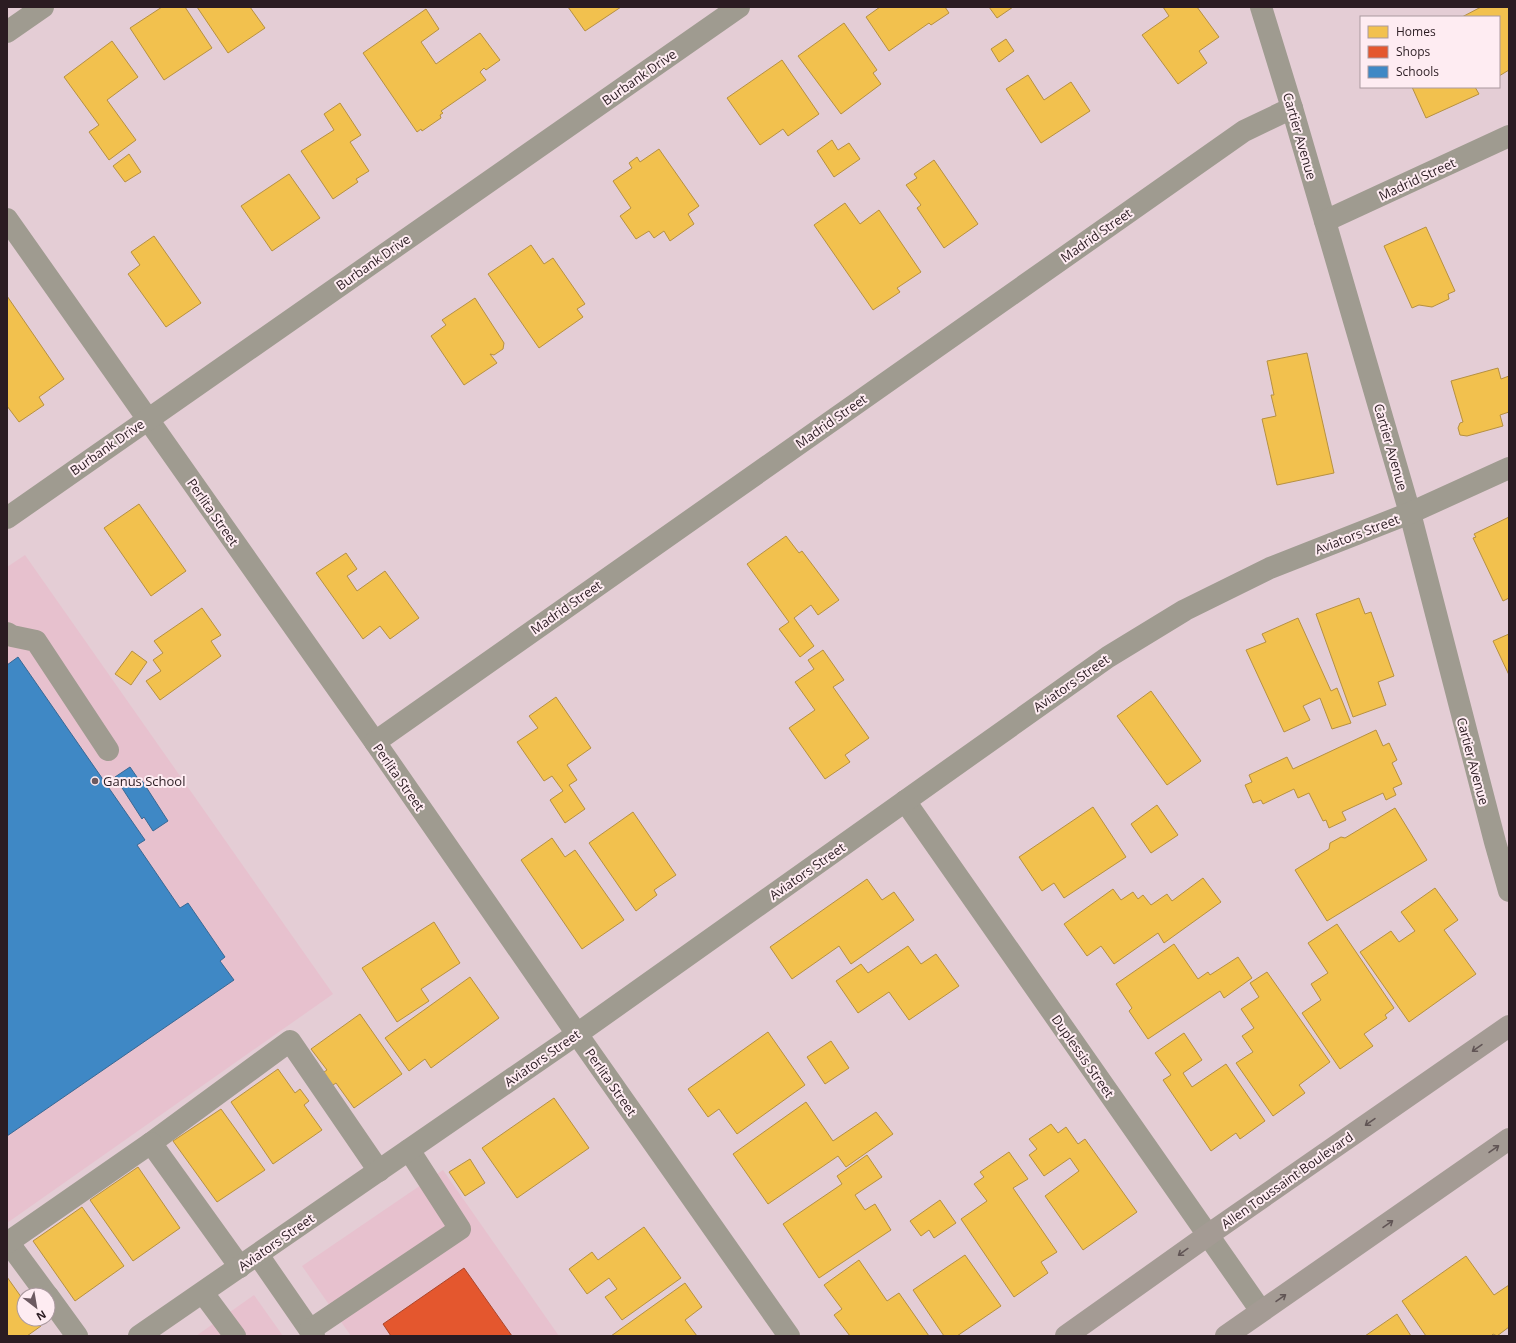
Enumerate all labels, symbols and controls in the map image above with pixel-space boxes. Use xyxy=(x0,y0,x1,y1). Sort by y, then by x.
legend xyxy=(1360,16,1500,88)
text: Homes xyxy=(1396,23,1436,40)
text: Shops xyxy=(1396,43,1431,60)
street label: Burbank Drive xyxy=(598,45,680,109)
text: Schools xyxy=(1396,63,1439,80)
street label: Cartier Avenue xyxy=(1279,90,1321,182)
street label: Madrid Street xyxy=(1376,153,1459,205)
street label: Madrid Street xyxy=(1057,204,1135,266)
street label: Burbank Drive xyxy=(332,230,414,294)
street label: Madrid Street xyxy=(792,390,870,452)
street label: Cartier Avenue xyxy=(1370,401,1412,493)
street label: Burbank Drive xyxy=(66,415,148,479)
street label: Perlita Street xyxy=(183,475,243,550)
street label: Aviators Street xyxy=(1312,510,1402,558)
street label: Madrid Street xyxy=(527,576,605,638)
street label: Aviators Street xyxy=(1029,650,1113,716)
street label: Cartier Avenue xyxy=(1453,715,1493,807)
street label: Perlita Street xyxy=(369,740,429,815)
place label: Ganus School xyxy=(103,772,185,790)
marker: Ganus School xyxy=(90,776,100,786)
street label: Aviators Street xyxy=(765,838,849,904)
street label: Duplessis Street xyxy=(1048,1011,1119,1101)
street label: Aviators Street xyxy=(500,1025,584,1091)
one-way arrow xyxy=(1472,1044,1483,1052)
street label: Perlita Street xyxy=(581,1045,641,1120)
one-way arrow xyxy=(1365,1118,1376,1126)
street label: Allen Toussaint Boulevard xyxy=(1218,1128,1356,1232)
one-way arrow xyxy=(1489,1145,1500,1153)
street label: Aviators Street xyxy=(234,1209,318,1275)
one-way arrow xyxy=(1382,1219,1393,1228)
one-way arrow xyxy=(1178,1248,1189,1256)
north arrow xyxy=(16,1287,56,1327)
one-way arrow xyxy=(1275,1294,1286,1302)
text: N xyxy=(34,1307,49,1325)

